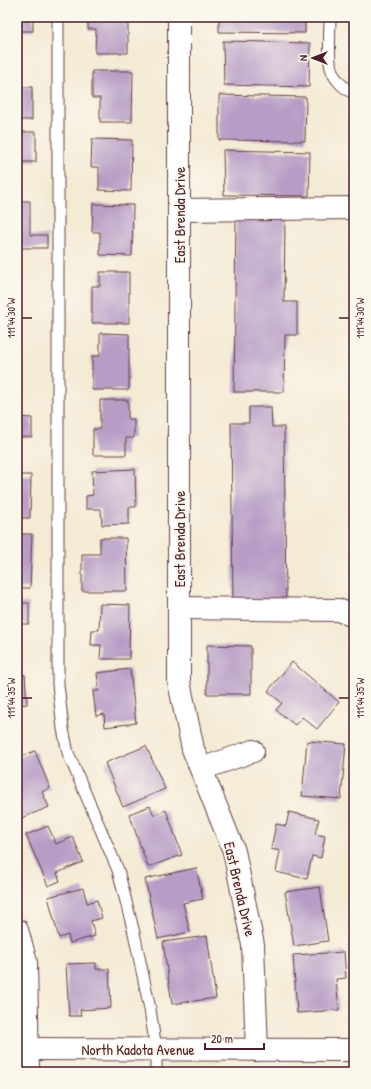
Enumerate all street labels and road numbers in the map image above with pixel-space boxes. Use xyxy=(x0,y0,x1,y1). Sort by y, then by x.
street label: East Brenda Drive xyxy=(169,167,190,263)
street label: East Brenda Drive xyxy=(169,491,190,587)
street label: East Brenda Drive xyxy=(219,840,261,938)
street label: North Kadota Avenue xyxy=(82,1039,194,1060)

